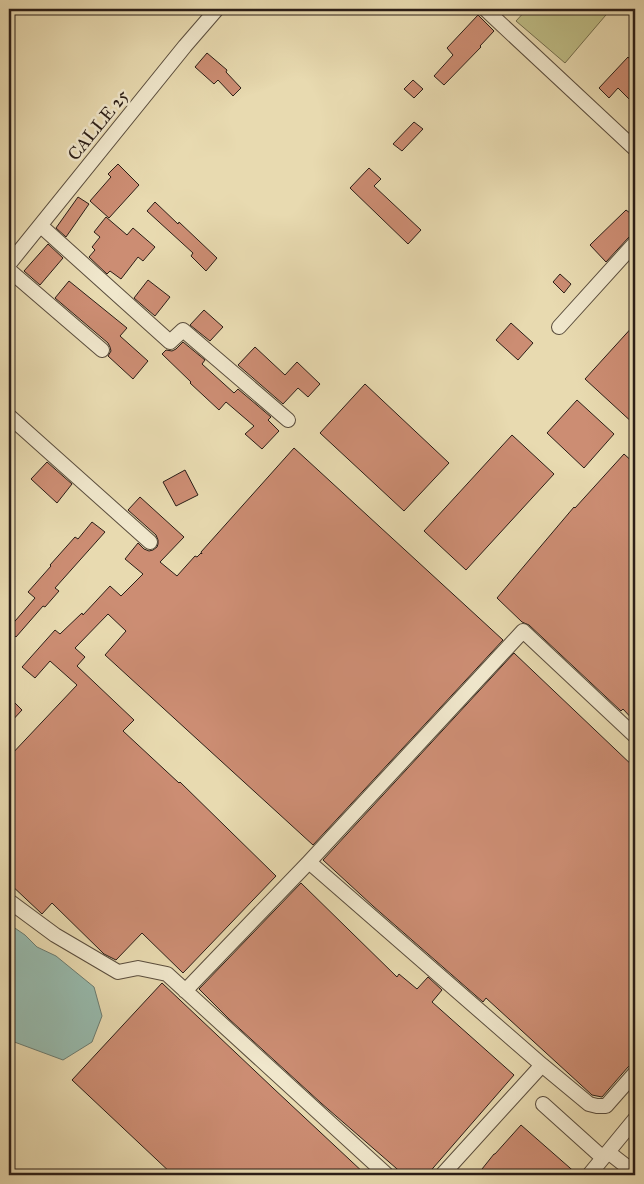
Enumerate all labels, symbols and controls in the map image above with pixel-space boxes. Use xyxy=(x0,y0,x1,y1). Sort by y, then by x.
street label: CALLE 25 xyxy=(63,85,134,165)

